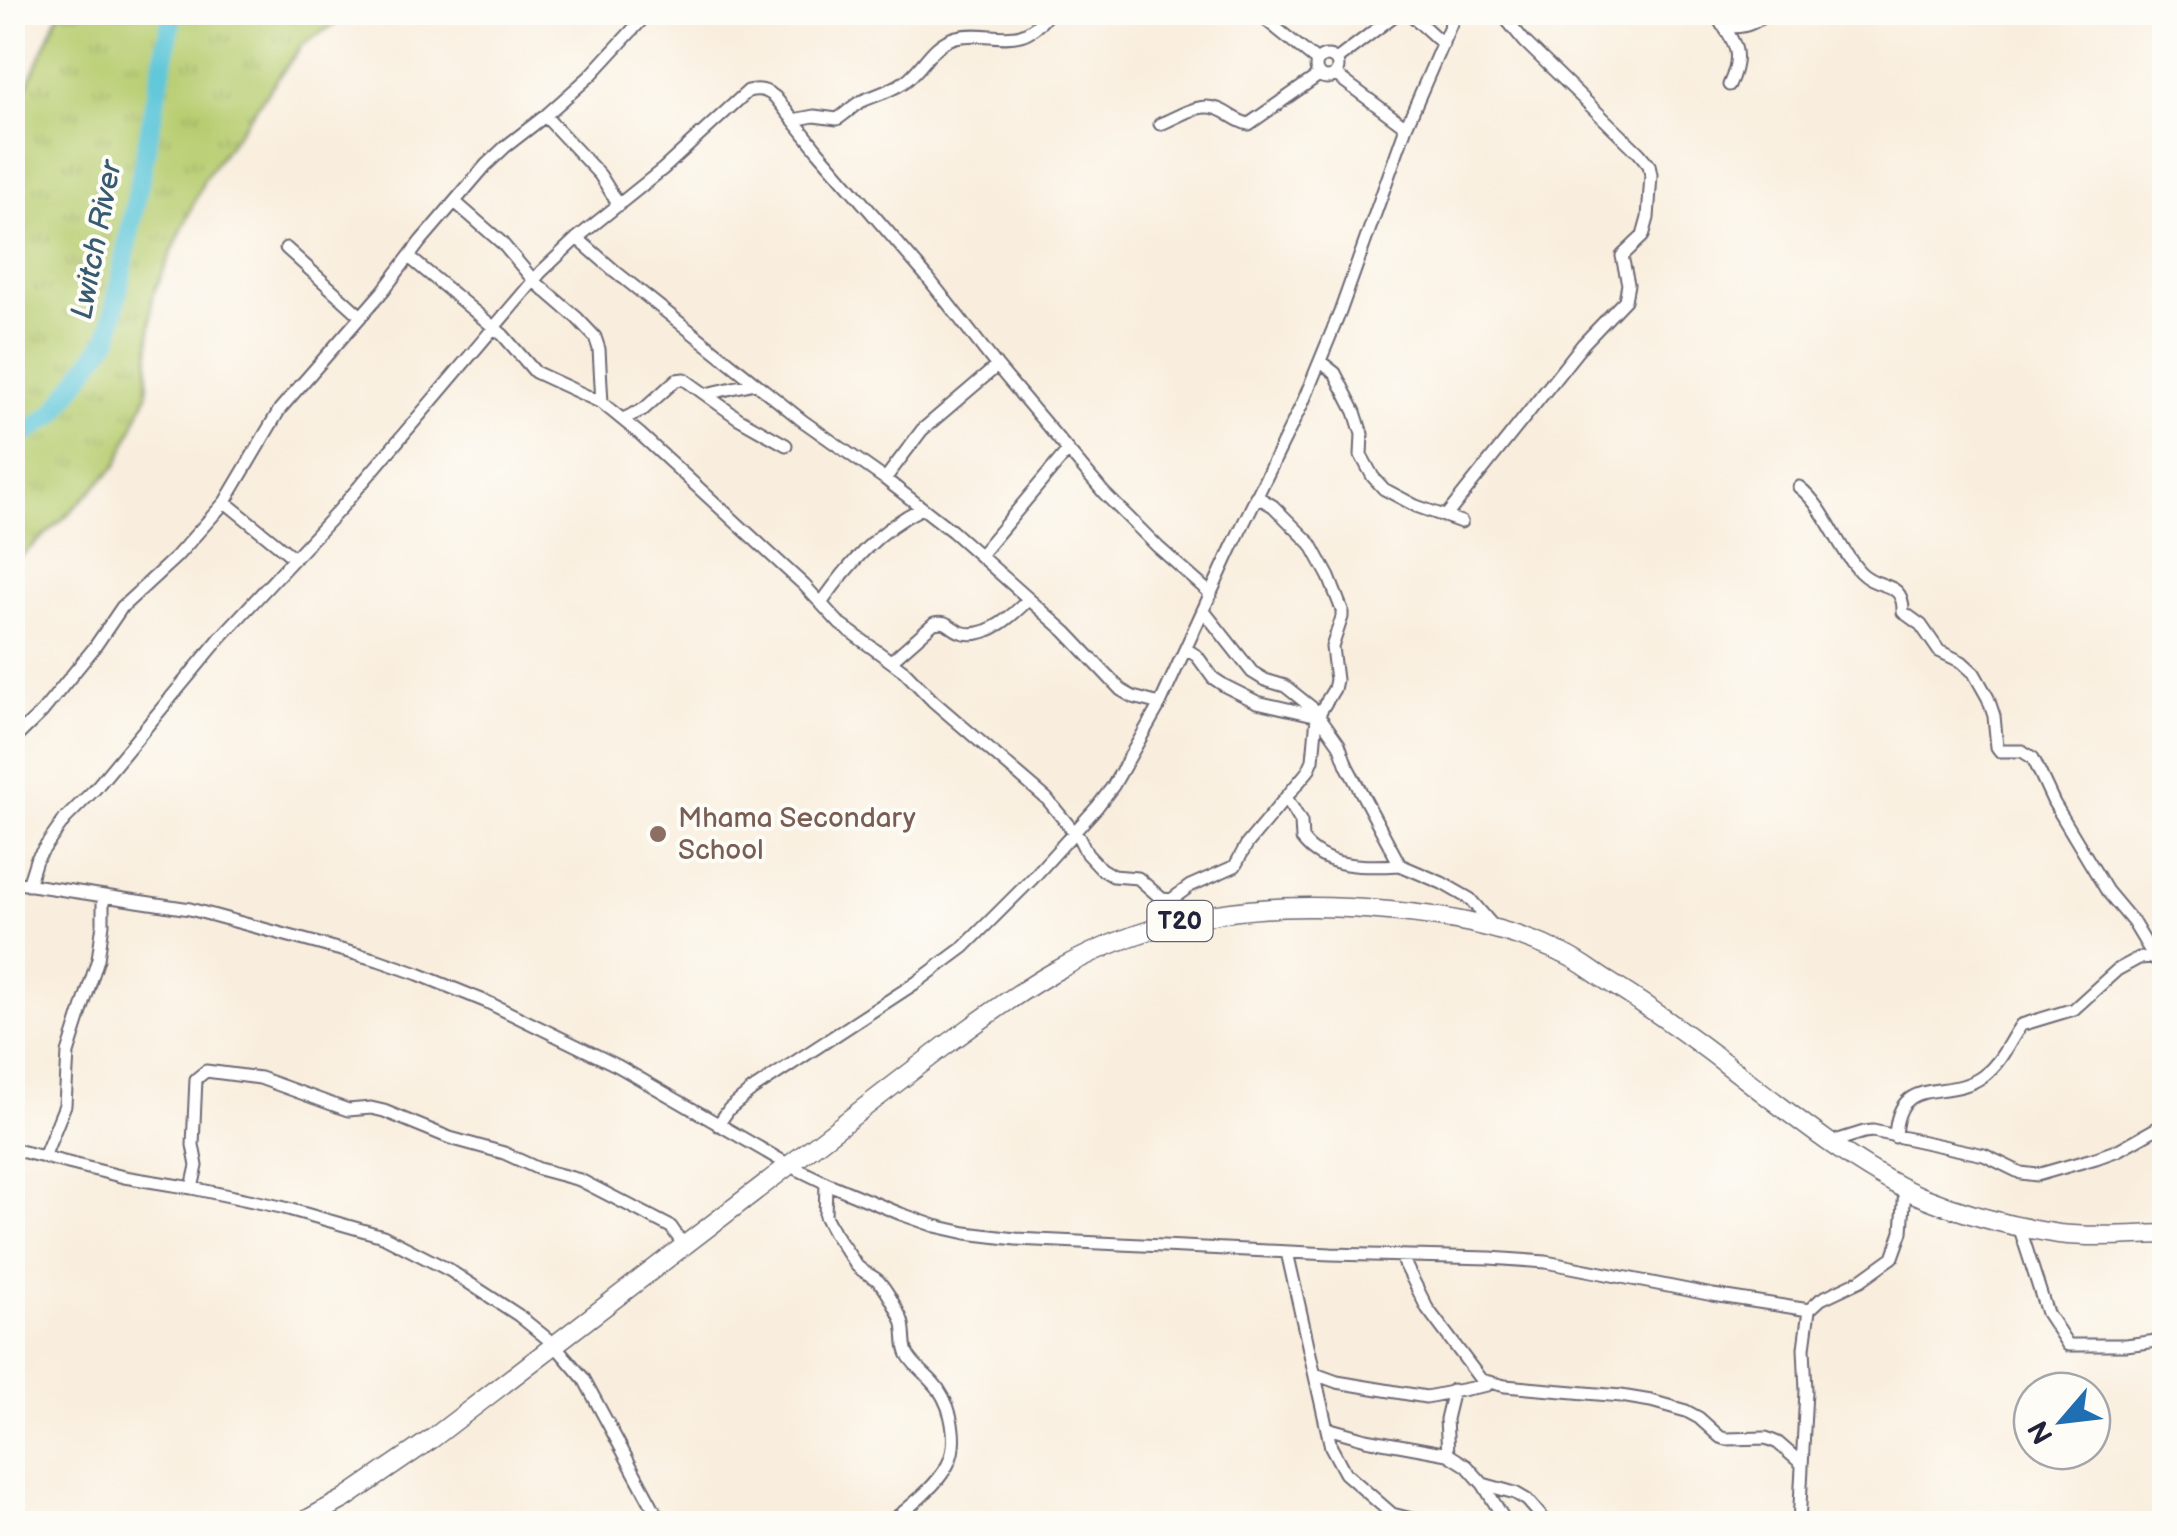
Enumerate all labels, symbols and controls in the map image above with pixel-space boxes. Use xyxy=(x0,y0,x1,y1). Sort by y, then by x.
water label: Lwitch River xyxy=(64,156,130,322)
place label: Mhama Secondary School xyxy=(678,802,916,867)
marker: Mhama Secondary School xyxy=(647,823,669,845)
road number: T20 xyxy=(1148,901,1212,941)
north arrow xyxy=(2012,1371,2112,1471)
text: N xyxy=(2022,1415,2061,1449)

